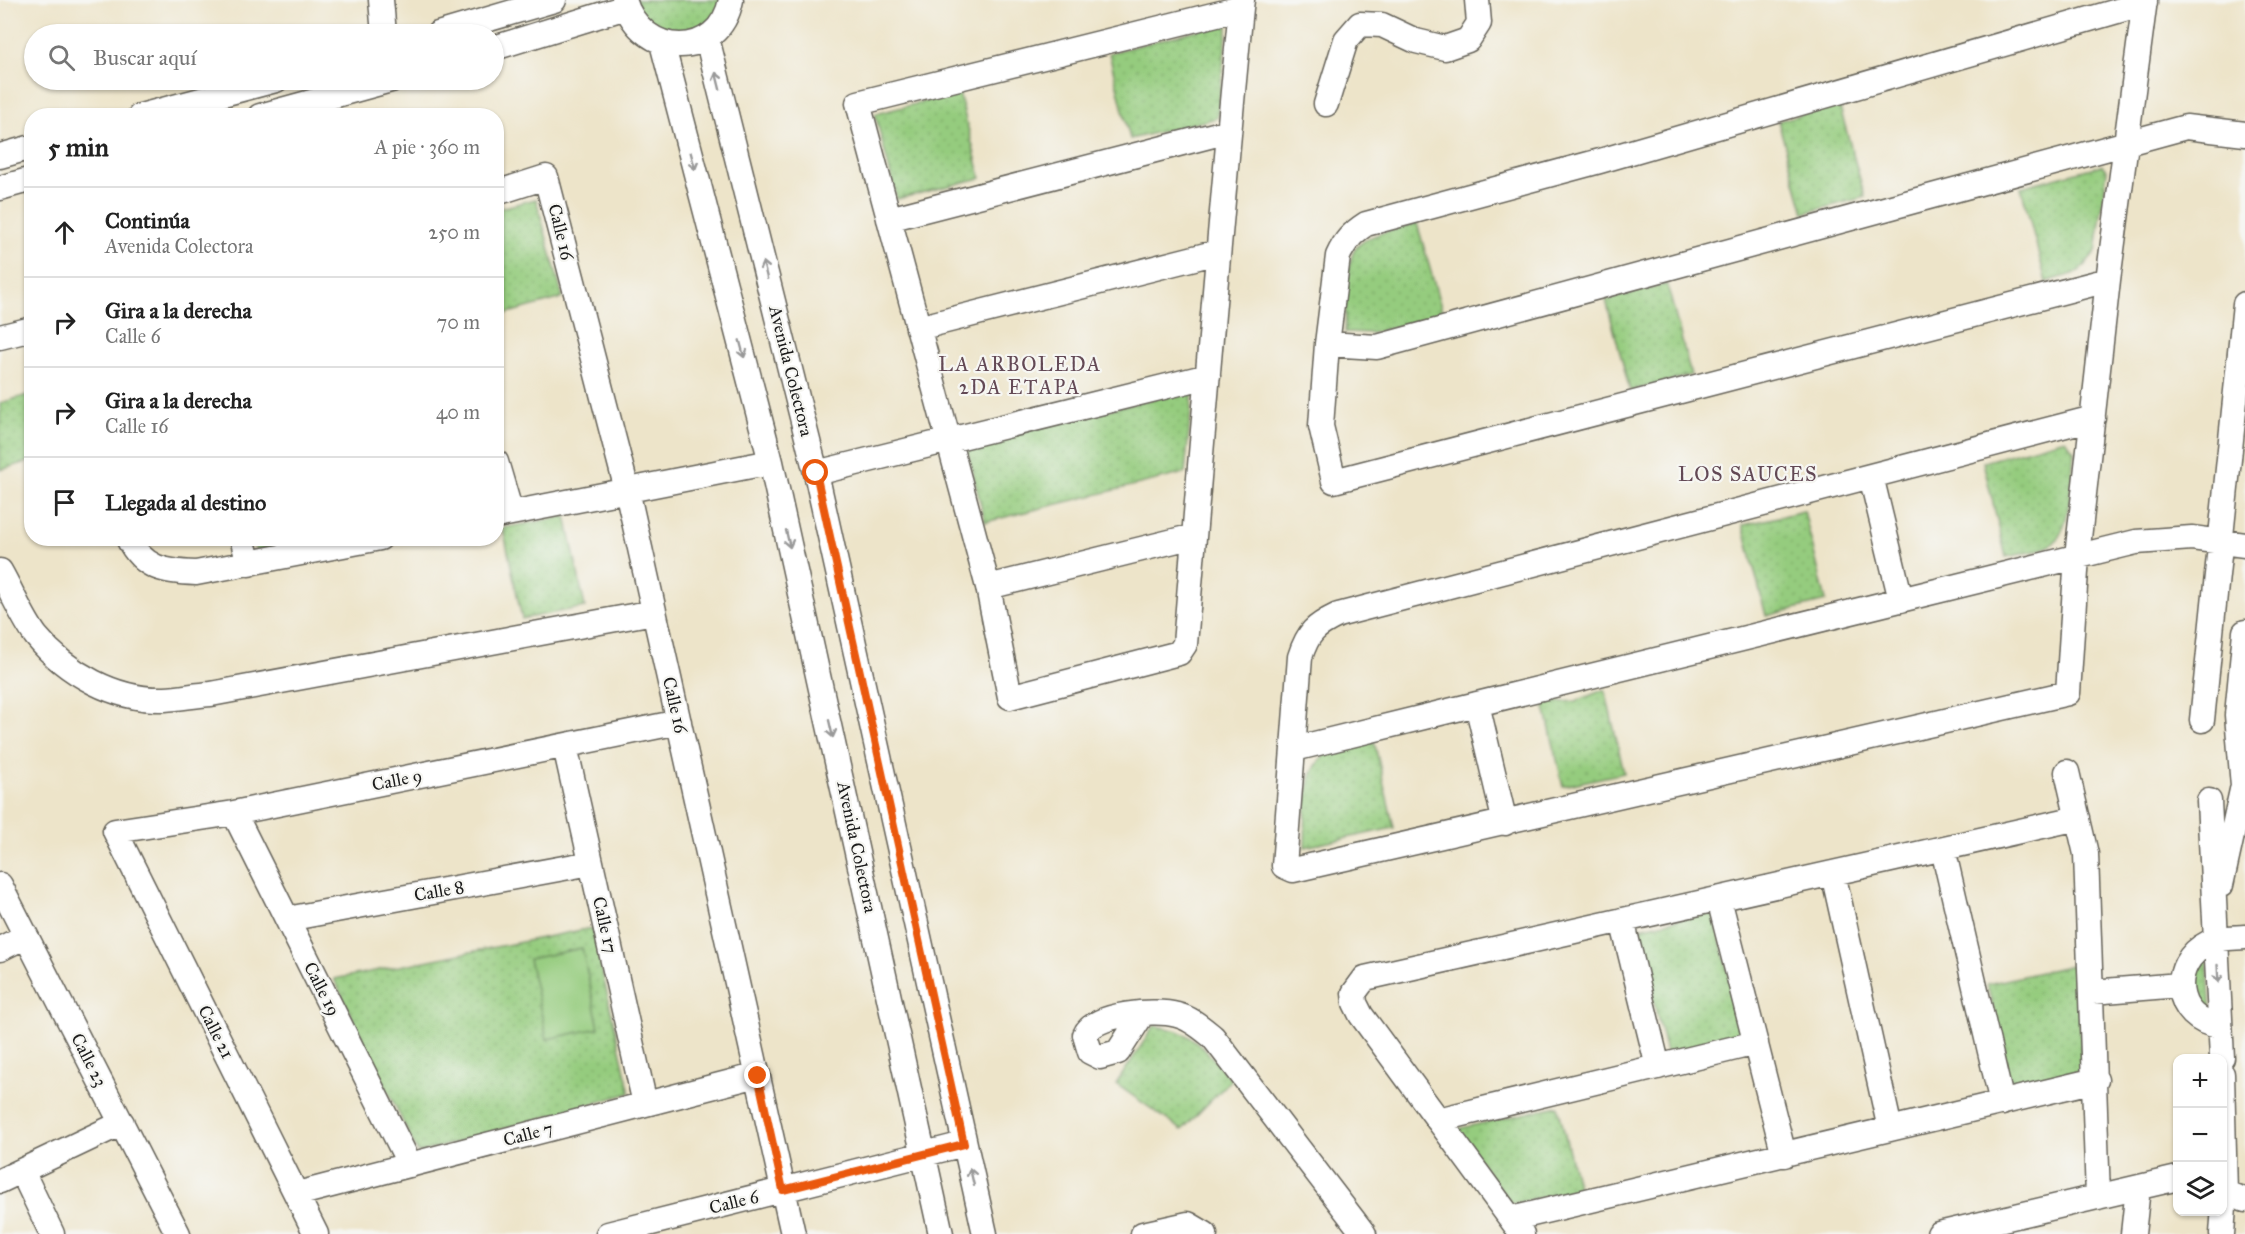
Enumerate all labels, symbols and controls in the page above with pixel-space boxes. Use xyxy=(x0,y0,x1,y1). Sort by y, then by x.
search box xyxy=(24,24,504,90)
icon: search xyxy=(45,41,78,74)
text: Buscar aquí xyxy=(93,44,196,71)
one-way arrow xyxy=(711,72,723,91)
text: 5 min xyxy=(48,131,109,163)
text: A pie · 360 m xyxy=(374,135,480,159)
one-way arrow xyxy=(687,151,699,170)
street label: Calle 16 xyxy=(543,202,579,263)
text: Continúa xyxy=(105,207,190,234)
icon: ahead xyxy=(48,216,81,249)
text: 250 m xyxy=(428,220,480,244)
text: Avenida Colectora xyxy=(105,234,253,258)
one-way arrow xyxy=(759,261,771,280)
text: Gira a la derecha xyxy=(105,297,252,324)
street label: Avenida Colectora xyxy=(764,303,818,439)
icon: right xyxy=(48,306,81,339)
text: 70 m xyxy=(437,310,480,334)
text: Calle 6 xyxy=(105,324,161,348)
one-way arrow xyxy=(736,340,748,359)
district label: LA ARBOLEDA 2DA ETAPA xyxy=(938,352,1102,399)
text: Gira a la derecha xyxy=(105,387,252,414)
icon: right xyxy=(48,396,81,429)
text: 40 m xyxy=(436,400,480,424)
text: Calle 16 xyxy=(105,414,169,438)
route start xyxy=(802,459,828,485)
district label: LOS SAUCES xyxy=(1678,462,1818,486)
icon: arrive xyxy=(48,486,81,519)
text: Llegada al destino xyxy=(105,489,266,516)
one-way arrow xyxy=(783,529,795,548)
street label: Calle 16 xyxy=(658,675,692,736)
one-way arrow xyxy=(826,719,837,738)
street label: Calle 9 xyxy=(370,764,424,796)
street label: Avenida Colectora xyxy=(832,778,882,915)
street label: Calle 8 xyxy=(412,876,466,906)
street label: Calle 17 xyxy=(588,894,622,956)
street label: Calle 19 xyxy=(299,958,345,1020)
one-way arrow xyxy=(2212,964,2223,984)
street label: Calle 21 xyxy=(193,1002,239,1062)
street label: Calle 23 xyxy=(66,1030,112,1090)
map controls xyxy=(2173,1054,2227,1216)
button: + xyxy=(2173,1054,2227,1108)
route end xyxy=(744,1062,770,1088)
button: − xyxy=(2173,1108,2227,1162)
street label: Calle 7 xyxy=(501,1117,555,1151)
button: layers xyxy=(2173,1162,2227,1216)
one-way arrow xyxy=(966,1168,977,1187)
street label: Calle 6 xyxy=(707,1185,762,1219)

